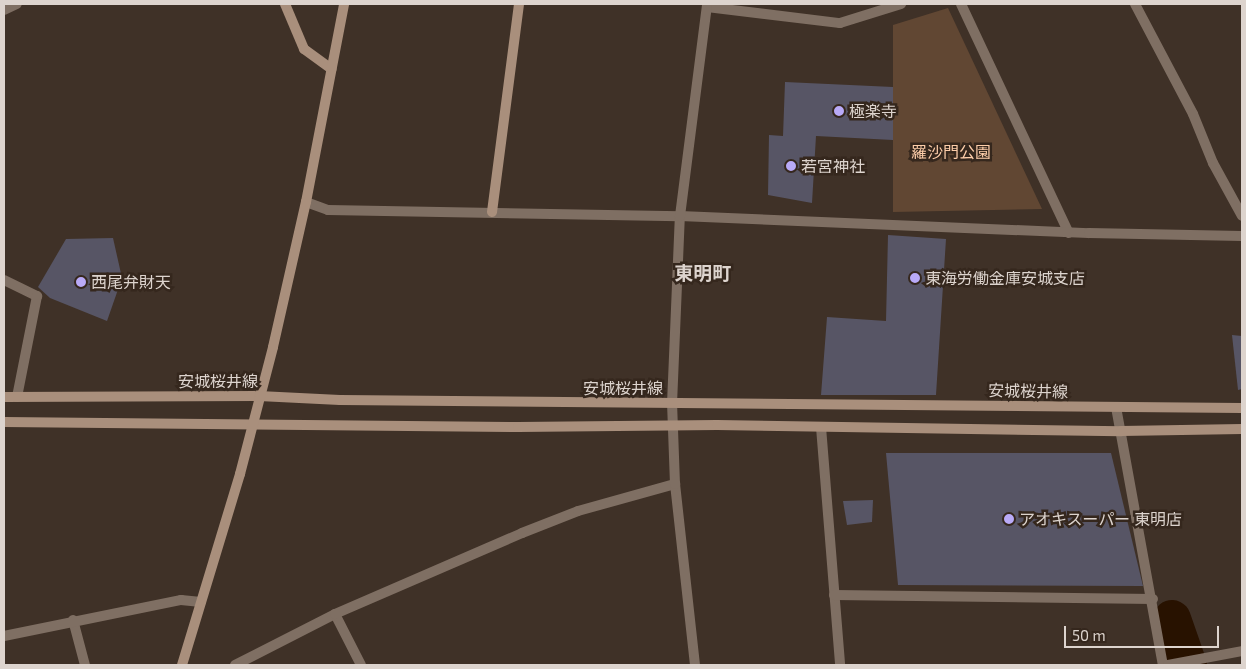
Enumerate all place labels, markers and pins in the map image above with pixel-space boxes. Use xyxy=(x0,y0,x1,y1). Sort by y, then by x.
place label: 極楽寺 xyxy=(849,101,897,121)
marker: 極楽寺 xyxy=(833,105,845,117)
place label: 若宮神社 xyxy=(801,156,865,176)
marker: 若宮神社 xyxy=(785,160,797,172)
place label: 東海労働金庫安城支店 xyxy=(925,268,1085,288)
place label: 西尾弁財天 xyxy=(91,272,171,292)
marker: 東海労働金庫安城支店 xyxy=(909,272,921,284)
marker: 西尾弁財天 xyxy=(75,276,87,288)
place label: アオキスーパー 東明店 xyxy=(1019,509,1183,529)
marker: アオキスーパー 東明店 xyxy=(1003,513,1015,525)

